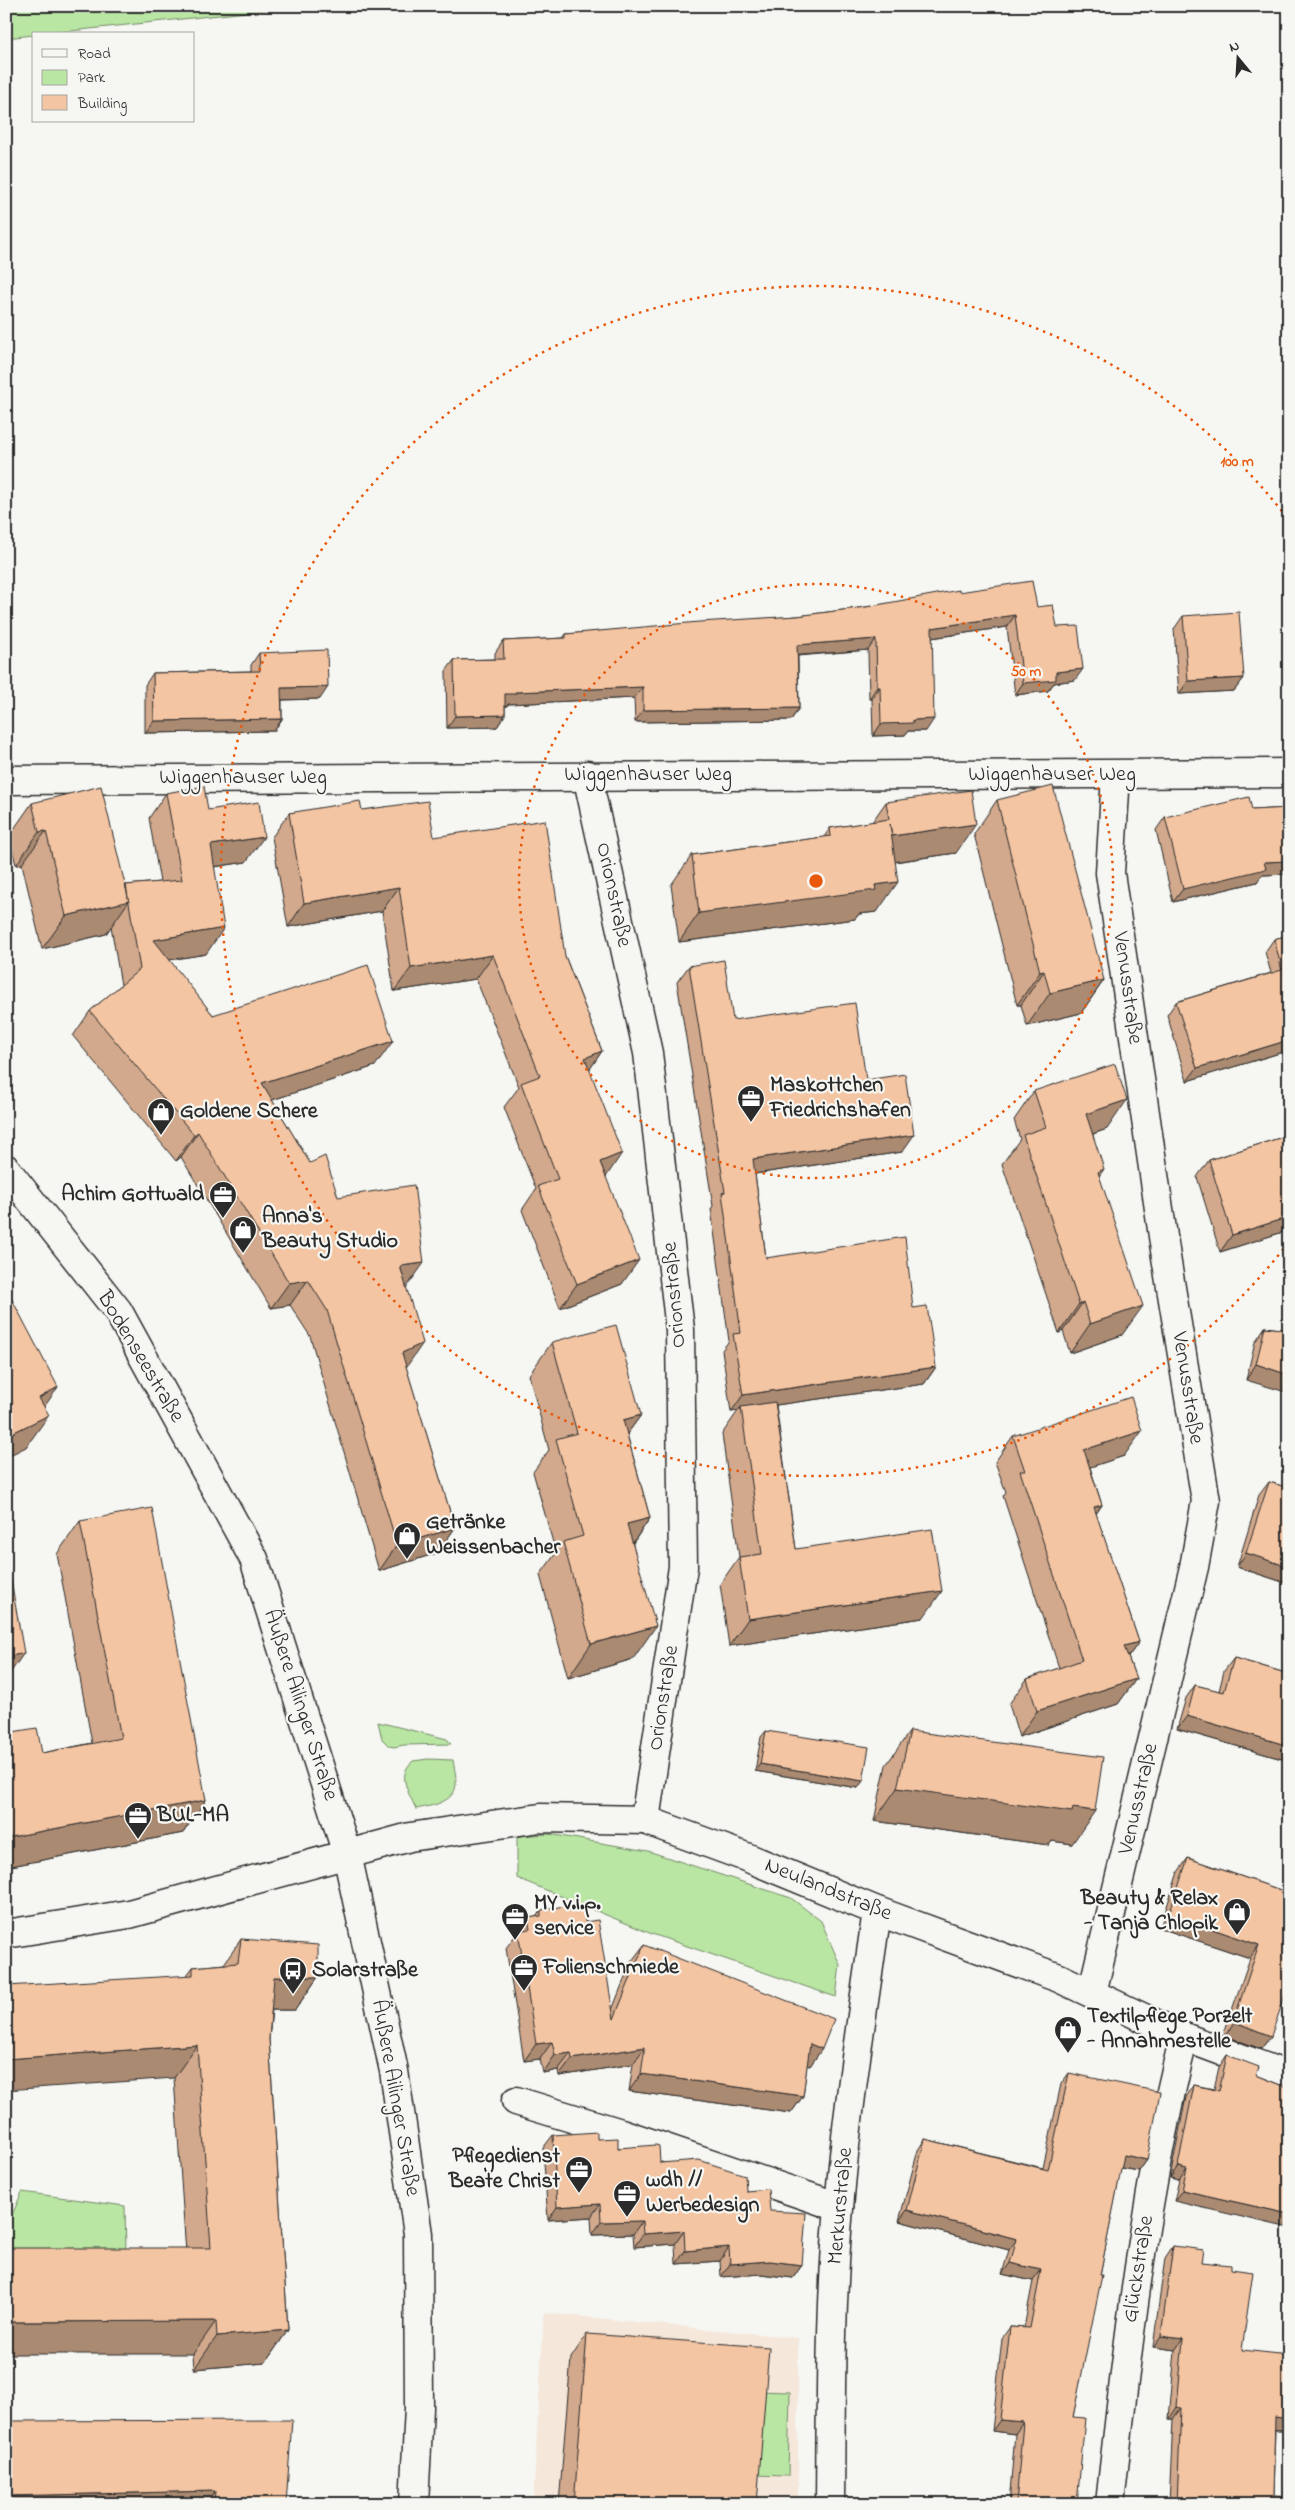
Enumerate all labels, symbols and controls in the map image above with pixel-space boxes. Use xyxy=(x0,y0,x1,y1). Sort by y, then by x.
legend xyxy=(32,32,195,122)
north arrow xyxy=(1212,32,1262,82)
text: N xyxy=(1227,36,1242,59)
text: Road xyxy=(78,43,111,65)
text: Park xyxy=(78,67,106,89)
text: Building xyxy=(77,93,127,116)
text: 100 m xyxy=(1220,451,1254,473)
text: 50 m xyxy=(1011,661,1042,683)
street label: Wiggenhauser Weg xyxy=(564,759,732,792)
street label: Wiggenhauser Weg xyxy=(968,759,1136,792)
street label: Wiggenhauser Weg xyxy=(159,762,327,795)
street label: Orionstraße xyxy=(586,840,640,950)
centre of rings xyxy=(807,872,825,890)
street label: Venusstraße xyxy=(1103,929,1151,1047)
place label: Maskottchen Friedrichshafen xyxy=(769,1070,911,1127)
office icon: Maskottchen Friedrichshafen xyxy=(736,1084,766,1123)
place label: Goldene Schere xyxy=(180,1096,319,1128)
shop icon: Goldene Schere xyxy=(146,1097,176,1136)
place label: Achim Gottwald xyxy=(61,1179,205,1211)
office icon: Achim Gottwald xyxy=(208,1180,238,1219)
place label: Anna's Beauty Studio xyxy=(261,1201,398,1259)
shop icon: Anna's Beauty Studio xyxy=(228,1215,258,1254)
street label: Orionstraße xyxy=(654,1241,696,1349)
street label: Bodenseestraße xyxy=(87,1284,192,1429)
street label: Venusstraße xyxy=(1162,1328,1212,1447)
place label: Getränke Weissenbacher xyxy=(426,1507,562,1564)
shop icon: Getränke Weissenbacher xyxy=(392,1521,422,1560)
street label: Äußere Ailinger Straße xyxy=(253,1605,346,1805)
street label: Orionstraße xyxy=(640,1643,688,1753)
street label: Venusstraße xyxy=(1110,1740,1167,1859)
place label: BUL-MA xyxy=(156,1800,229,1832)
office icon: BUL-MA xyxy=(123,1801,153,1840)
street label: Neulandstraße xyxy=(760,1850,897,1930)
place label: Beauty & Relax - Tanja Chlopik xyxy=(1080,1883,1219,1940)
place label: MY v.i.p. service xyxy=(534,1888,601,1945)
shop icon: Beauty & Relax - Tanja Chlopik xyxy=(1222,1897,1252,1936)
office icon: MY v.i.p. service xyxy=(500,1902,530,1941)
place label: Folienschmiede xyxy=(542,1952,680,1984)
office icon: Folienschmiede xyxy=(509,1953,539,1992)
place label: Solarstraße xyxy=(312,1955,419,1987)
bus stop icon: Solarstraße xyxy=(278,1956,308,1995)
street label: Äußere Ailinger Straße xyxy=(361,1997,428,2199)
place label: Textilpflege Porzelt - Annahmestelle xyxy=(1086,2001,1253,2058)
shop icon: Textilpflege Porzelt - Annahmestelle xyxy=(1053,2015,1083,2054)
place label: Pflegedienst Beate Christ xyxy=(448,2141,561,2198)
street label: Merkurstraße xyxy=(820,2146,862,2266)
office icon: Pflegedienst Beate Christ xyxy=(564,2155,594,2194)
place label: wdh // Werbedesign xyxy=(646,2165,759,2223)
office icon: wdh // Werbedesign xyxy=(612,2179,642,2218)
street label: Glückstraße xyxy=(1115,2213,1163,2325)

